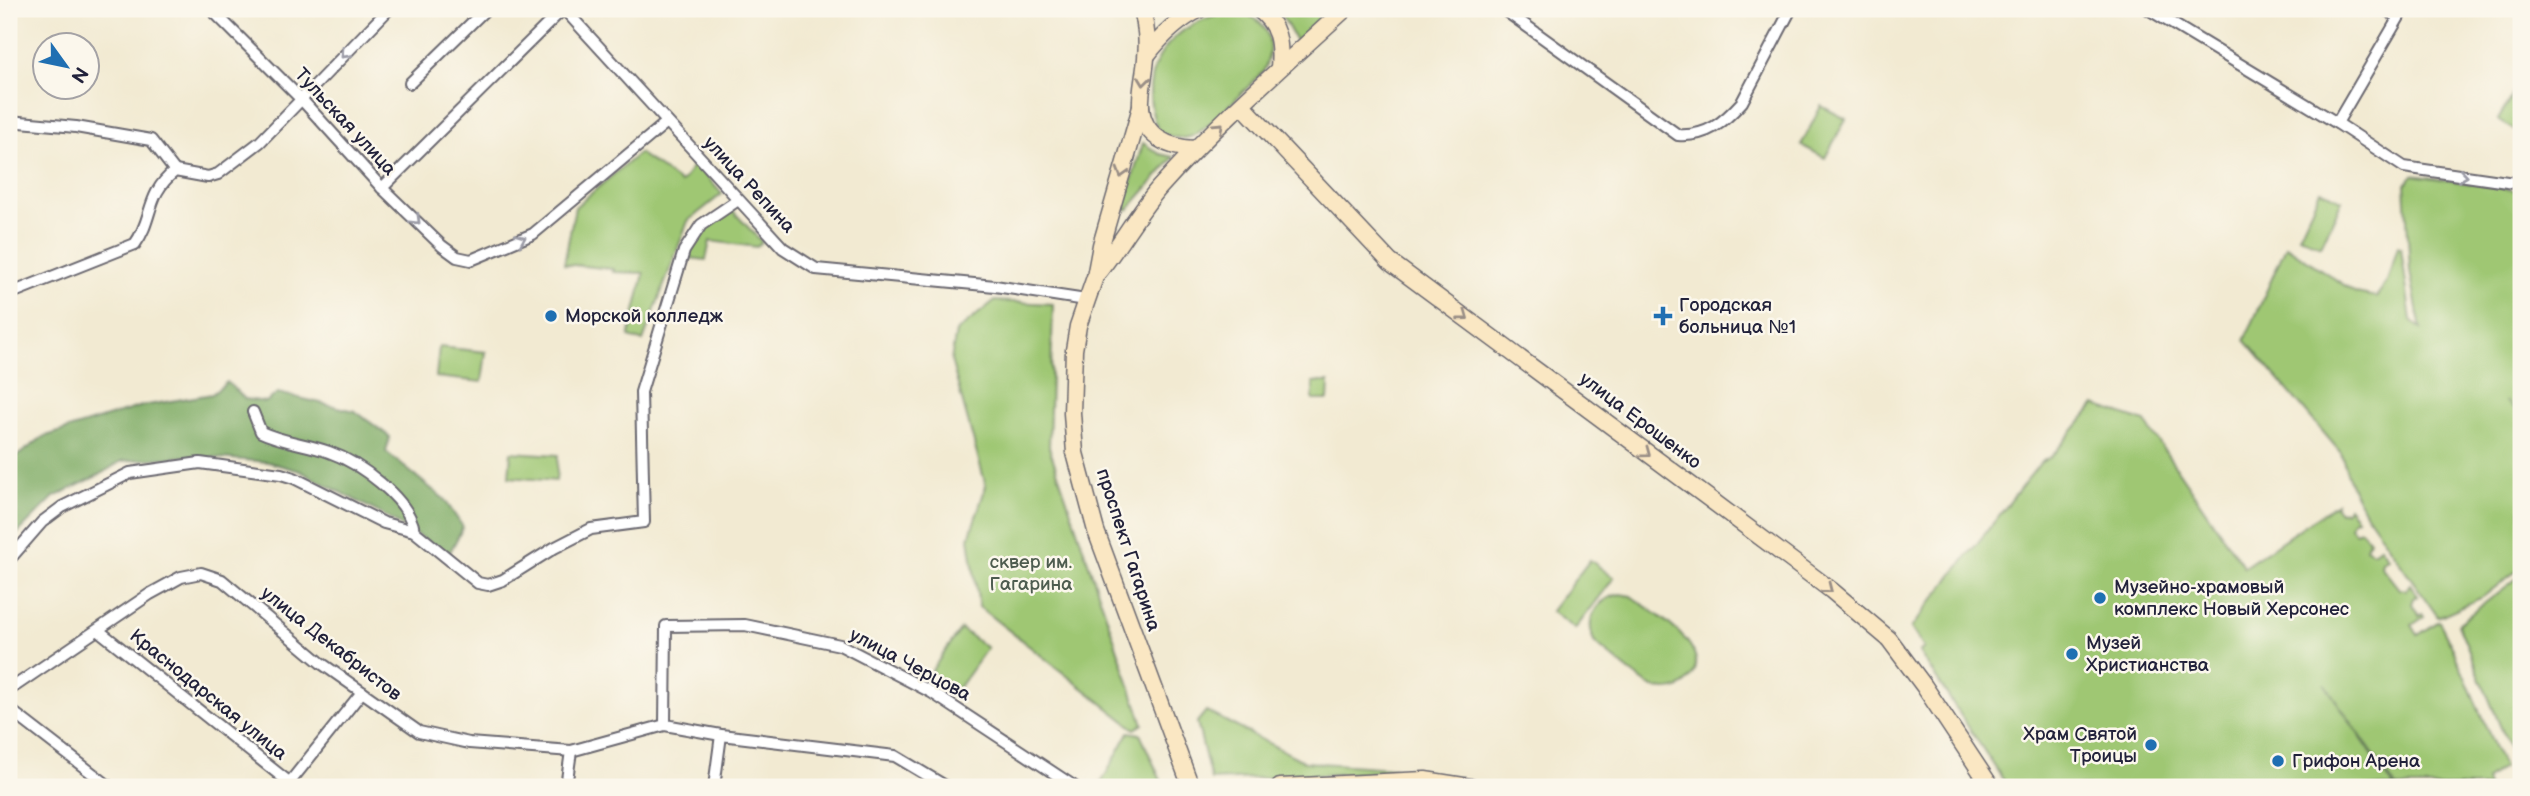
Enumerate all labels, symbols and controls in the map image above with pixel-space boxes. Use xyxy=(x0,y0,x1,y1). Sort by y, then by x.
north arrow xyxy=(32,32,102,102)
one-way arrow xyxy=(341,46,354,59)
text: N xyxy=(65,62,93,87)
street label: Тульская улица xyxy=(289,63,401,181)
one-way arrow xyxy=(1136,75,1151,87)
one-way arrow xyxy=(1211,123,1224,135)
street label: улица Репина xyxy=(698,132,800,238)
one-way arrow xyxy=(1115,166,1130,178)
one-way arrow xyxy=(2457,168,2468,183)
one-way arrow xyxy=(407,212,420,225)
one-way arrow xyxy=(513,233,526,247)
place label: Городская больница №1 xyxy=(1679,294,1796,339)
place label: Морской колледж xyxy=(565,305,724,328)
marker: Городская больница №1 xyxy=(1653,306,1673,326)
marker: Морской колледж xyxy=(543,308,559,324)
one-way arrow xyxy=(1456,308,1469,320)
street label: улица Ерошенко xyxy=(1575,368,1705,474)
one-way arrow xyxy=(1638,444,1651,457)
street label: проспект Гагарина xyxy=(1091,466,1165,634)
park label: сквер им. Гагарина xyxy=(989,551,1073,596)
place label: Музейно-храмовый комплекс Новый Херсонес xyxy=(2114,576,2350,621)
one-way arrow xyxy=(1821,580,1833,593)
street label: улица Декабристов xyxy=(256,582,406,706)
marker: Музейно-храмовый комплекс Новый Херсонес xyxy=(2092,590,2108,606)
street label: улица Черцова xyxy=(845,623,975,707)
street label: Краснодарская улица xyxy=(125,624,291,766)
place label: Музей Христианства xyxy=(2086,632,2209,677)
marker: Музей Христианства xyxy=(2064,646,2080,662)
place label: Храм Святой Троицы xyxy=(2023,723,2137,768)
marker: Храм Святой Троицы xyxy=(2143,737,2159,753)
place label: Грифон Арена xyxy=(2292,750,2420,773)
marker: Грифон Арена xyxy=(2270,753,2286,769)

